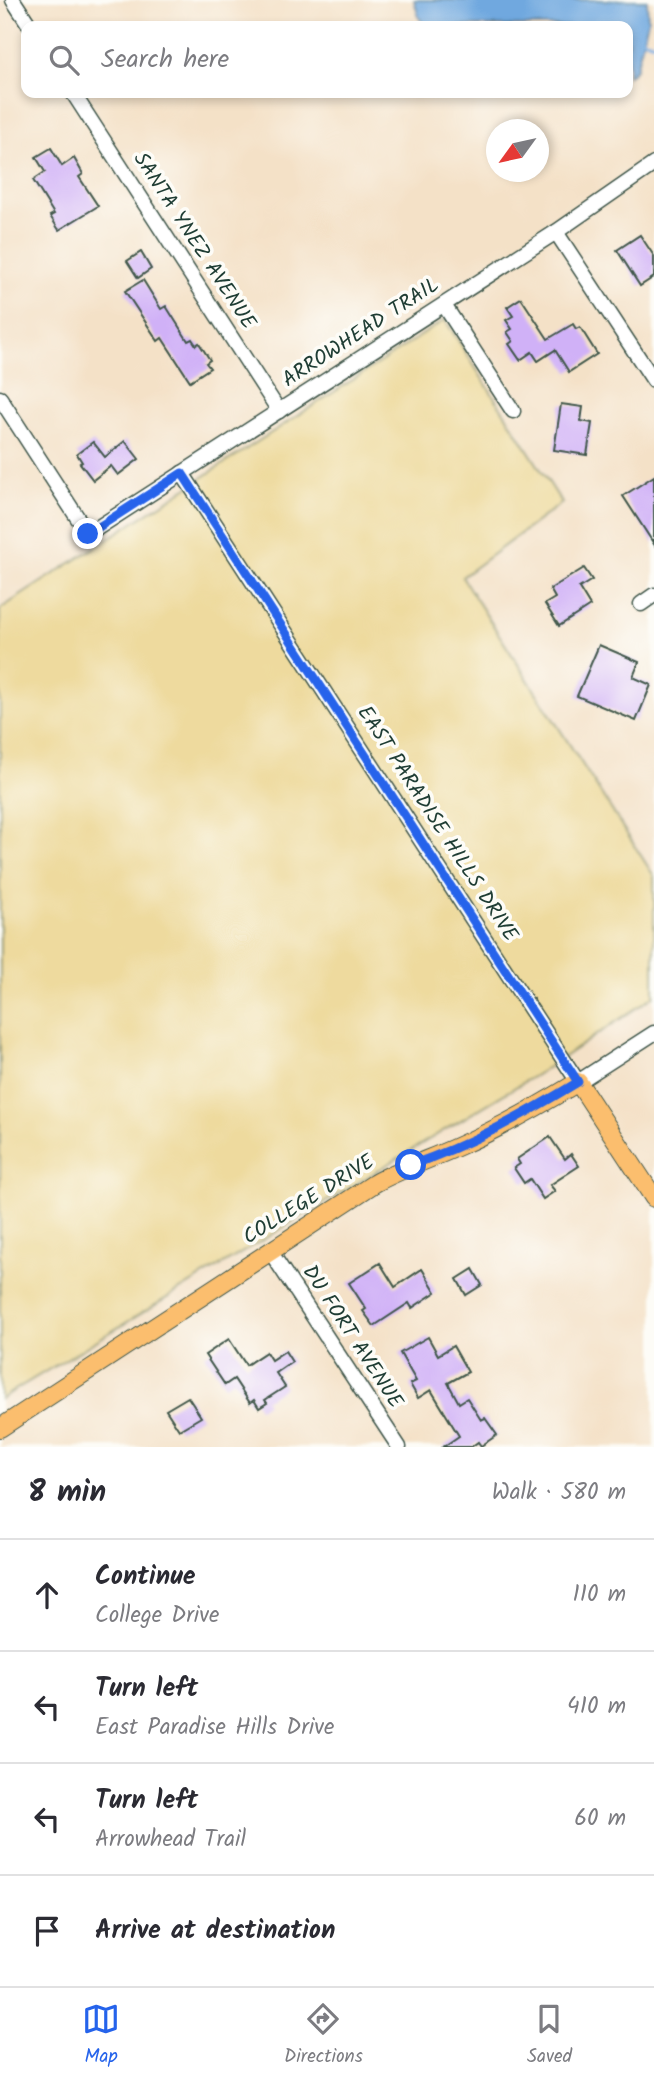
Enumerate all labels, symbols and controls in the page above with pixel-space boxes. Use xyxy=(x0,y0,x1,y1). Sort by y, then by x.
search box xyxy=(21,21,633,98)
text: Search here xyxy=(101,39,229,81)
icon: search xyxy=(45,41,83,79)
north arrow xyxy=(486,119,549,182)
street label: SANTA YNEZ AVENUE xyxy=(124,146,264,337)
street label: ARROWHEAD TRAIL xyxy=(276,270,446,396)
route end xyxy=(72,518,103,549)
street label: EAST PARADISE HILLS DRIVE xyxy=(348,699,526,949)
street label: COLLEGE DRIVE xyxy=(237,1146,382,1254)
route start xyxy=(395,1149,426,1180)
street label: DU FORT AVENUE xyxy=(293,1259,411,1416)
text: 8 min xyxy=(28,1469,106,1517)
text: Walk · 580 m xyxy=(492,1475,626,1511)
text: Continue xyxy=(95,1556,196,1598)
icon: ahead xyxy=(28,1576,66,1614)
text: 110 m xyxy=(573,1577,626,1613)
text: College Drive xyxy=(95,1598,219,1634)
text: Turn left xyxy=(95,1668,198,1710)
icon: left xyxy=(28,1688,66,1726)
text: 410 m xyxy=(567,1689,626,1725)
text: East Paradise Hills Drive xyxy=(95,1710,334,1746)
text: Turn left xyxy=(95,1780,198,1822)
icon: left xyxy=(28,1800,66,1838)
text: 60 m xyxy=(574,1801,626,1837)
text: Arrowhead Trail xyxy=(95,1822,246,1858)
text: Arrive at destination xyxy=(95,1910,335,1952)
icon: arrive xyxy=(28,1912,66,1950)
tab: Map xyxy=(82,2000,120,2072)
tab: Directions xyxy=(284,2000,363,2072)
tab: Saved xyxy=(527,2000,572,2072)

